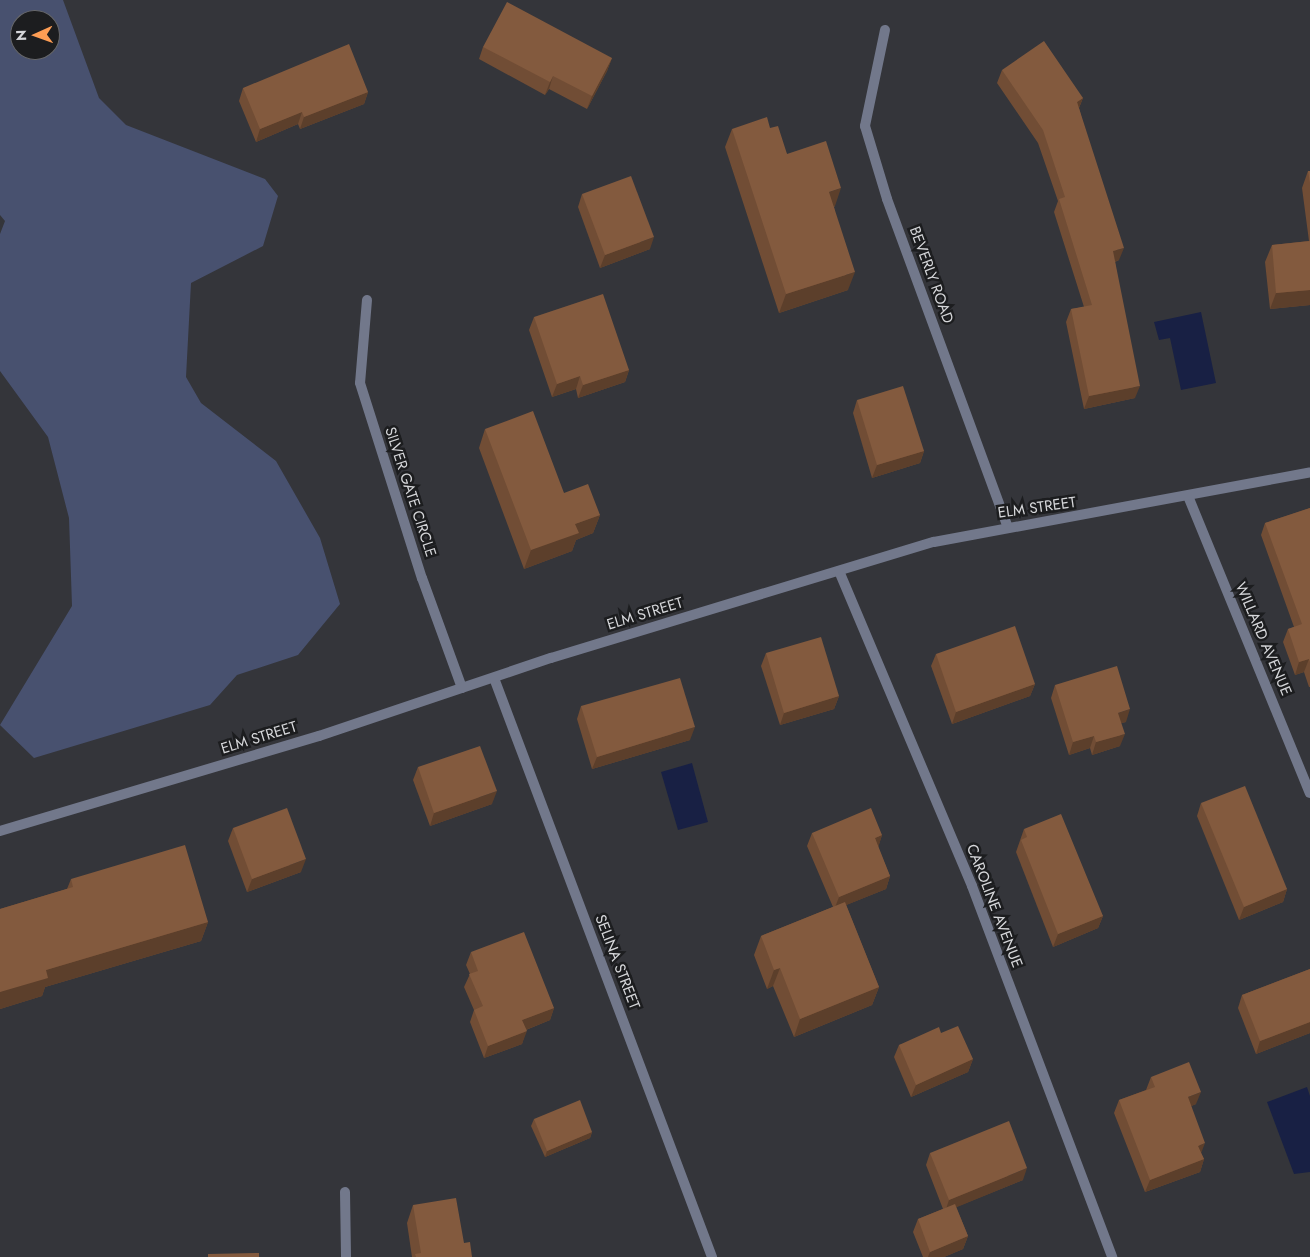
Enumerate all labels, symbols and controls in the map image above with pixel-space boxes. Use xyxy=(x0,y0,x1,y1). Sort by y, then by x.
north arrow xyxy=(10,10,60,60)
text: N xyxy=(11,30,31,41)
street label: BEVERLY ROAD xyxy=(905,224,957,326)
street label: SILVER GATE CIRCLE xyxy=(380,425,440,559)
street label: ELM STREET xyxy=(997,494,1077,522)
street label: WILLARD AVENUE xyxy=(1231,580,1295,698)
street label: ELM STREET xyxy=(605,594,685,634)
street label: ELM STREET xyxy=(219,718,299,758)
street label: CAROLINE AVENUE xyxy=(962,842,1026,970)
street label: SELINA STREET xyxy=(591,912,643,1012)

